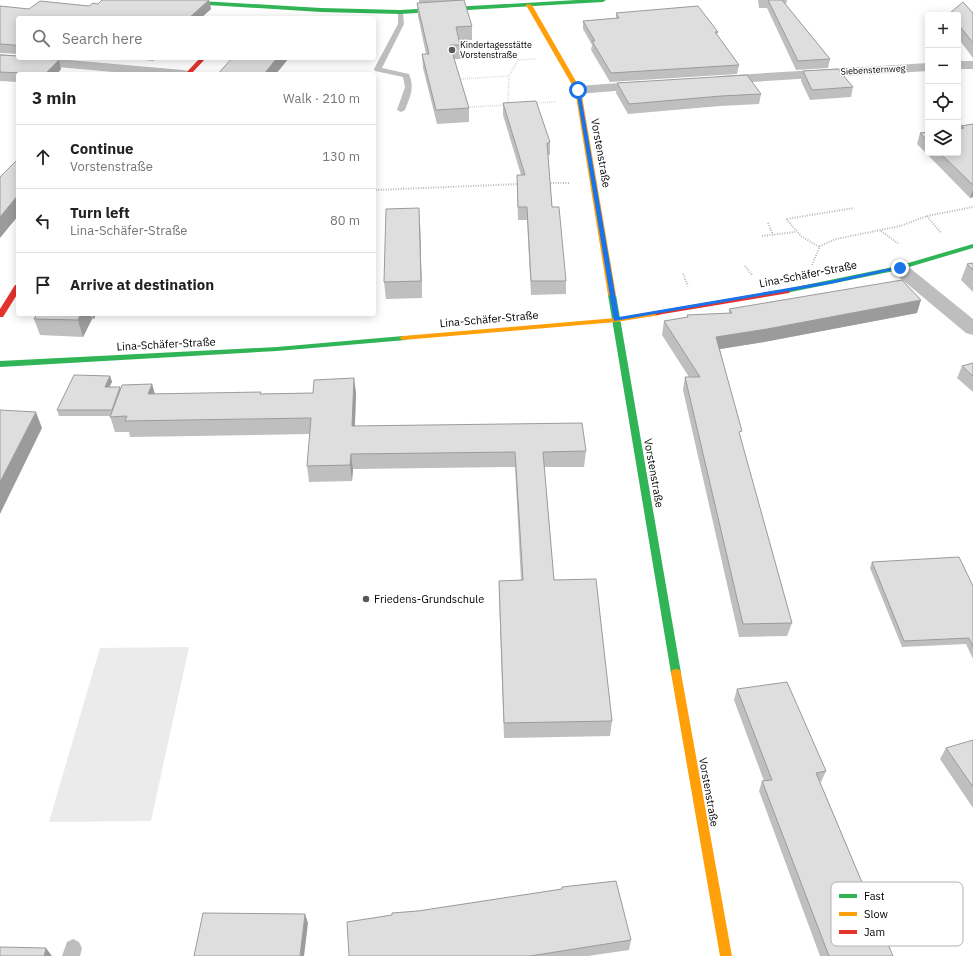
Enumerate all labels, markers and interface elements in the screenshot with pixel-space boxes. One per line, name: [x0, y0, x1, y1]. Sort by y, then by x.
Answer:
map controls: [925, 12, 961, 156]
button: +: [925, 12, 961, 48]
search box: [16, 16, 376, 60]
icon: search: [30, 27, 52, 49]
text: Search here: [62, 29, 142, 48]
place label: Kindertagesstätte Vorstenstraße: [460, 39, 532, 60]
marker: Kindertagesstätte Vorstenstraße: [447, 45, 457, 55]
button: −: [925, 48, 961, 84]
street label: Siebensternweg: [840, 62, 906, 77]
route start: [569, 81, 587, 99]
button: locate: [925, 84, 961, 120]
text: 3 min: [32, 87, 76, 109]
text: Walk · 210 m: [283, 90, 360, 107]
street label: Vorstenstraße: [588, 117, 614, 189]
button: layers: [925, 120, 961, 156]
text: Continue: [70, 139, 134, 158]
icon: ahead: [32, 146, 54, 168]
text: 130 m: [322, 148, 360, 165]
text: Vorstenstraße: [70, 158, 153, 175]
text: Turn left: [70, 203, 130, 222]
icon: left: [32, 210, 54, 232]
text: 80 m: [330, 212, 360, 229]
text: Lina-Schäfer-Straße: [70, 222, 187, 239]
street label: Lina-Schäfer-Straße: [758, 258, 858, 290]
route end: [891, 259, 909, 277]
icon: arrive: [32, 274, 54, 296]
text: Arrive at destination: [70, 275, 214, 294]
street label: Lina-Schäfer-Straße: [439, 308, 539, 330]
street label: Lina-Schäfer-Straße: [116, 334, 216, 354]
street label: Vorstenstraße: [641, 437, 667, 509]
place label: Friedens-Grundschule: [374, 592, 484, 606]
marker: Friedens-Grundschule: [361, 594, 371, 604]
street label: Vorstenstraße: [696, 756, 722, 828]
legend: [831, 882, 963, 946]
text: Fast: [864, 889, 885, 903]
text: Slow: [864, 907, 888, 921]
text: Jam: [864, 925, 885, 939]

